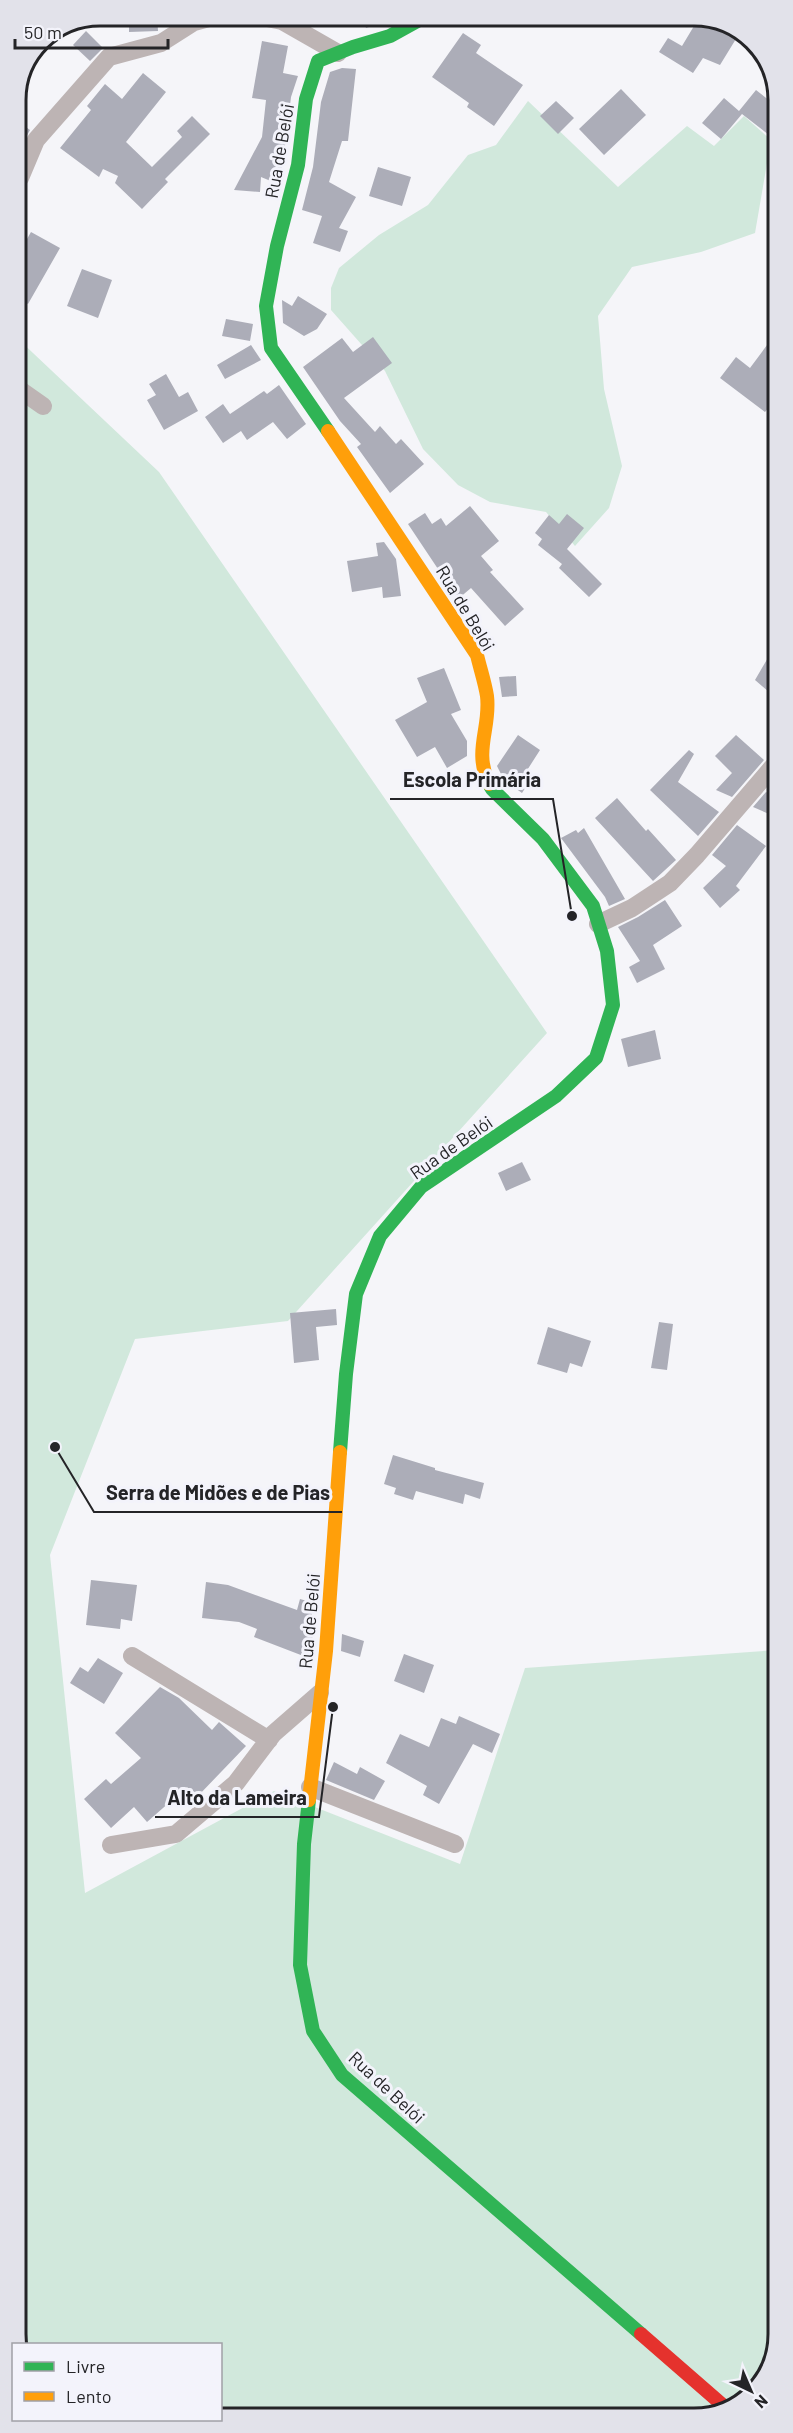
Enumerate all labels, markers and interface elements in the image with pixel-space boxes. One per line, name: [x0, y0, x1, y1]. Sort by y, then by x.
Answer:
scale bar: [15, 12, 168, 50]
text: 50 m: [24, 21, 62, 43]
street label: Rua de Belói: [260, 102, 298, 200]
street label: Rua de Belói: [432, 561, 500, 655]
callout: Escola Primária: [390, 761, 553, 799]
text: Escola Primária: [403, 767, 541, 791]
street label: Rua de Belói: [405, 1111, 497, 1183]
callout: Serra de Midões e de Pias: [94, 1474, 342, 1512]
text: Serra de Midões e de Pias: [106, 1480, 330, 1504]
street label: Rua de Belói: [294, 1572, 324, 1670]
callout: Alto da Lameira: [155, 1779, 319, 1817]
text: Alto da Lameira: [167, 1785, 307, 1809]
street label: Rua de Belói: [344, 2046, 430, 2128]
legend: [12, 2343, 222, 2421]
text: Livre: [66, 2355, 105, 2377]
north arrow: [721, 2361, 781, 2421]
text: Lento: [66, 2385, 112, 2407]
text: N: [751, 2392, 772, 2413]

